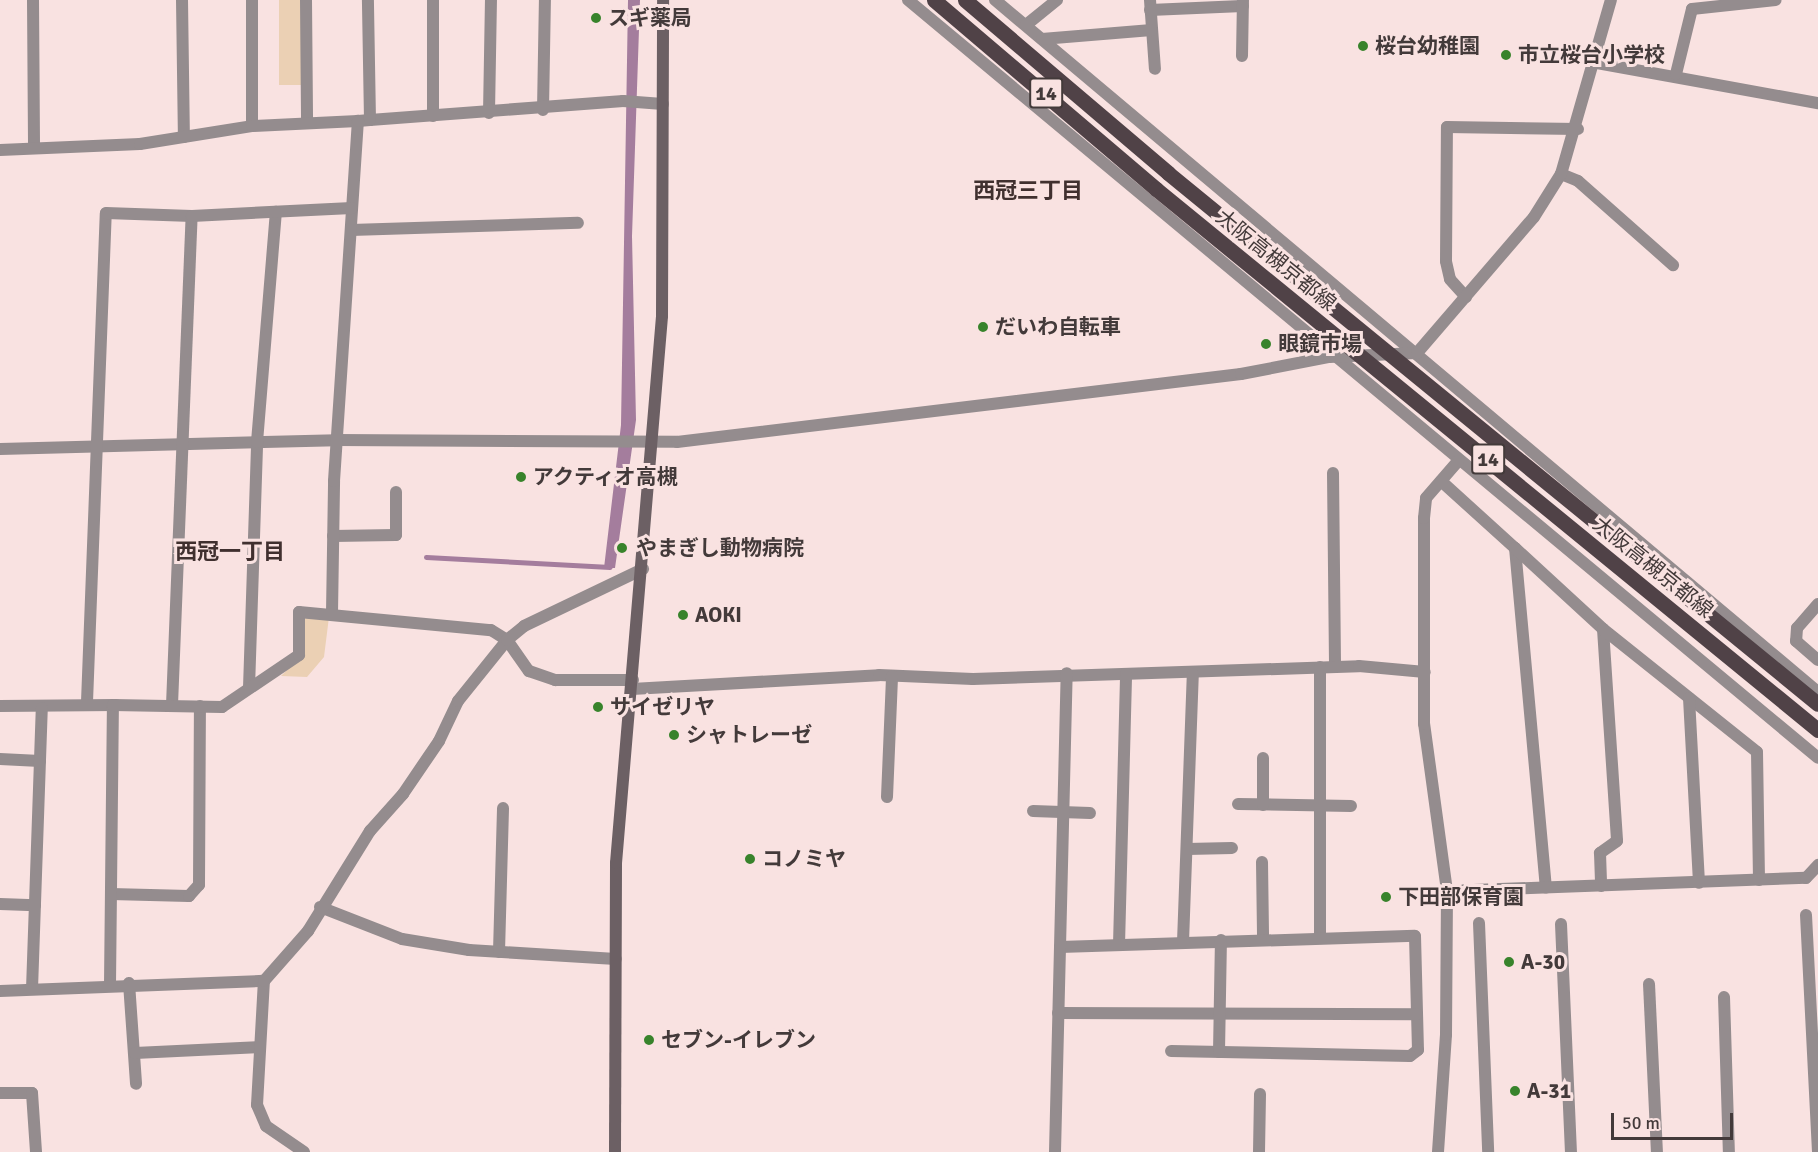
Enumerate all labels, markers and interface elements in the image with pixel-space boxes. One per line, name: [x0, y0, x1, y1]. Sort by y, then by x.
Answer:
place label: スギ薬局: [608, 5, 692, 31]
marker: スギ薬局: [589, 11, 603, 25]
place label: 桜台幼稚園: [1375, 33, 1480, 59]
marker: 桜台幼稚園: [1356, 39, 1370, 53]
place label: 市立桜台小学校: [1518, 42, 1665, 68]
marker: 市立桜台小学校: [1499, 48, 1513, 62]
road number: 14: [1028, 76, 1064, 110]
district label: 西冠三丁目: [973, 178, 1083, 204]
street label: 大阪高槻京都線: [1211, 204, 1341, 316]
place label: だいわ自転車: [995, 314, 1121, 340]
marker: だいわ自転車: [976, 320, 990, 334]
place label: 眼鏡市場: [1278, 331, 1362, 357]
marker: 眼鏡市場: [1259, 337, 1273, 351]
road number: 14: [1470, 442, 1506, 476]
place label: アクティオ高槻: [533, 464, 680, 490]
marker: アクティオ高槻: [514, 470, 528, 484]
street label: 大阪高槻京都線: [1588, 511, 1718, 623]
place label: やまぎし動物病院: [636, 535, 804, 561]
district label: 西冠一丁目: [175, 539, 285, 565]
marker: やまぎし動物病院: [613, 539, 631, 557]
place label: AOKI: [695, 602, 742, 628]
marker: AOKI: [676, 608, 690, 622]
place label: サイゼリヤ: [610, 694, 715, 720]
marker: サイゼリヤ: [591, 700, 605, 714]
place label: シャトレーゼ: [686, 722, 812, 748]
marker: シャトレーゼ: [667, 728, 681, 742]
place label: コノミヤ: [762, 846, 846, 872]
marker: コノミヤ: [743, 852, 757, 866]
place label: 下田部保育園: [1398, 884, 1524, 910]
marker: 下田部保育園: [1379, 890, 1393, 904]
place label: A-30: [1521, 949, 1565, 975]
marker: A-30: [1502, 955, 1516, 969]
place label: セブン-イレブン: [661, 1027, 816, 1053]
marker: セブン-イレブン: [642, 1033, 656, 1047]
place label: A-31: [1527, 1078, 1571, 1104]
marker: A-31: [1508, 1084, 1522, 1098]
scale bar: [1614, 1101, 1736, 1139]
text: 50 m: [1622, 1112, 1660, 1134]

